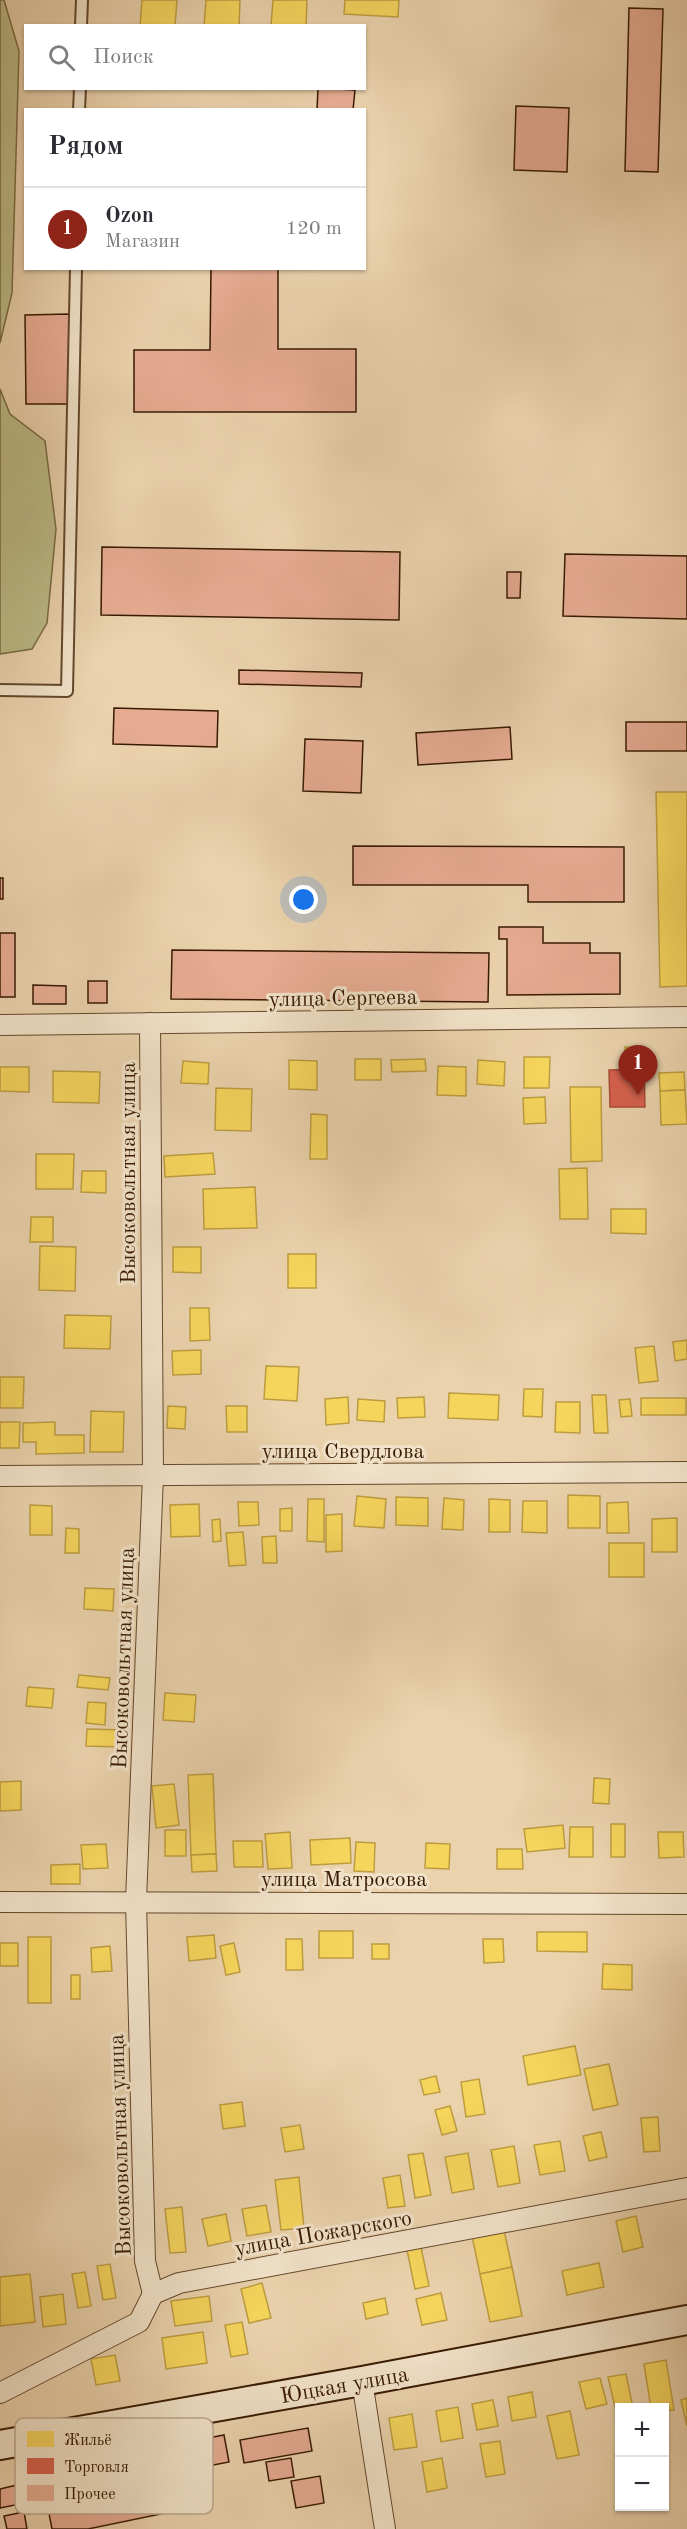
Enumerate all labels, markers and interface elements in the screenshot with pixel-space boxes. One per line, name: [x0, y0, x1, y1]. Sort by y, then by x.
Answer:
search box: [24, 24, 366, 90]
icon: search: [45, 41, 78, 74]
text: Поиск: [93, 46, 154, 68]
text: Рядом: [48, 134, 123, 160]
text: Ozon: [105, 205, 154, 227]
text: 1: [62, 219, 73, 239]
text: 120 m: [286, 219, 342, 239]
text: Магазин: [105, 232, 180, 252]
your location: [289, 885, 318, 914]
street label: улица Сергеева: [268, 987, 418, 1011]
pin: 1: [618, 1046, 658, 1095]
street label: Высоковольтная улица: [118, 1062, 140, 1284]
street label: улица Свердлова: [262, 1441, 425, 1463]
street label: Высоковольтная улица: [109, 1547, 139, 1769]
street label: улица Матросова: [261, 1869, 427, 1891]
street label: Высоковольтная улица: [106, 2033, 136, 2256]
street label: улица Пожарского: [233, 2208, 414, 2260]
street label: Юцкая улица: [278, 2364, 410, 2408]
map controls: [615, 2403, 669, 2511]
button: +: [615, 2403, 669, 2457]
legend: [15, 2418, 213, 2514]
text: Жильё: [64, 2433, 112, 2449]
button: −: [615, 2457, 669, 2511]
text: Торговля: [64, 2460, 129, 2476]
text: Прочее: [64, 2487, 116, 2503]

